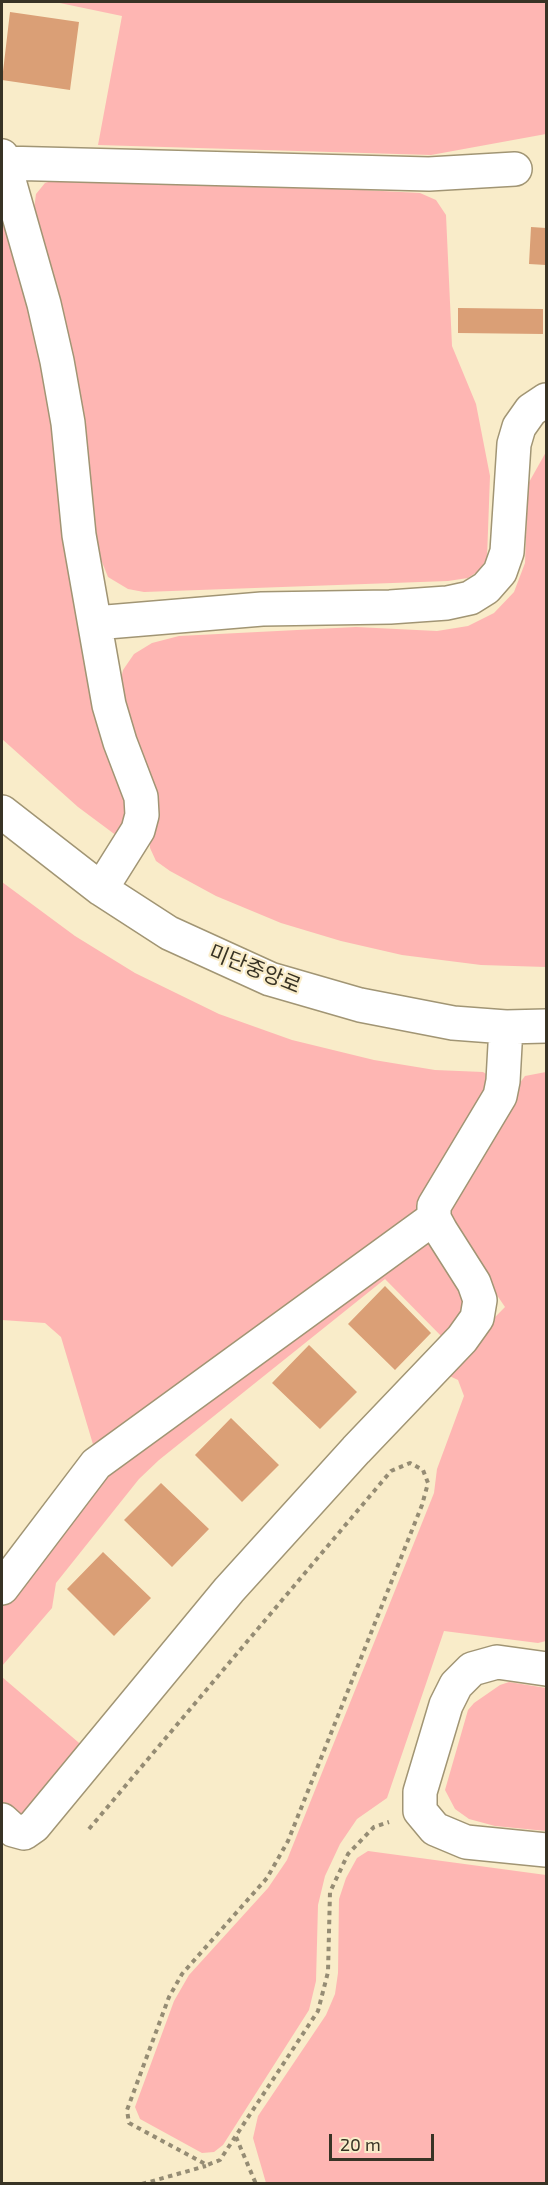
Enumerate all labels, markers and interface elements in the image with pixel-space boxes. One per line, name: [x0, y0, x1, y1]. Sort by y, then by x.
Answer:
street label: 미단중앙로: [205, 939, 305, 999]
scale bar: [332, 2122, 437, 2160]
text: 20 m: [340, 2133, 381, 2155]

